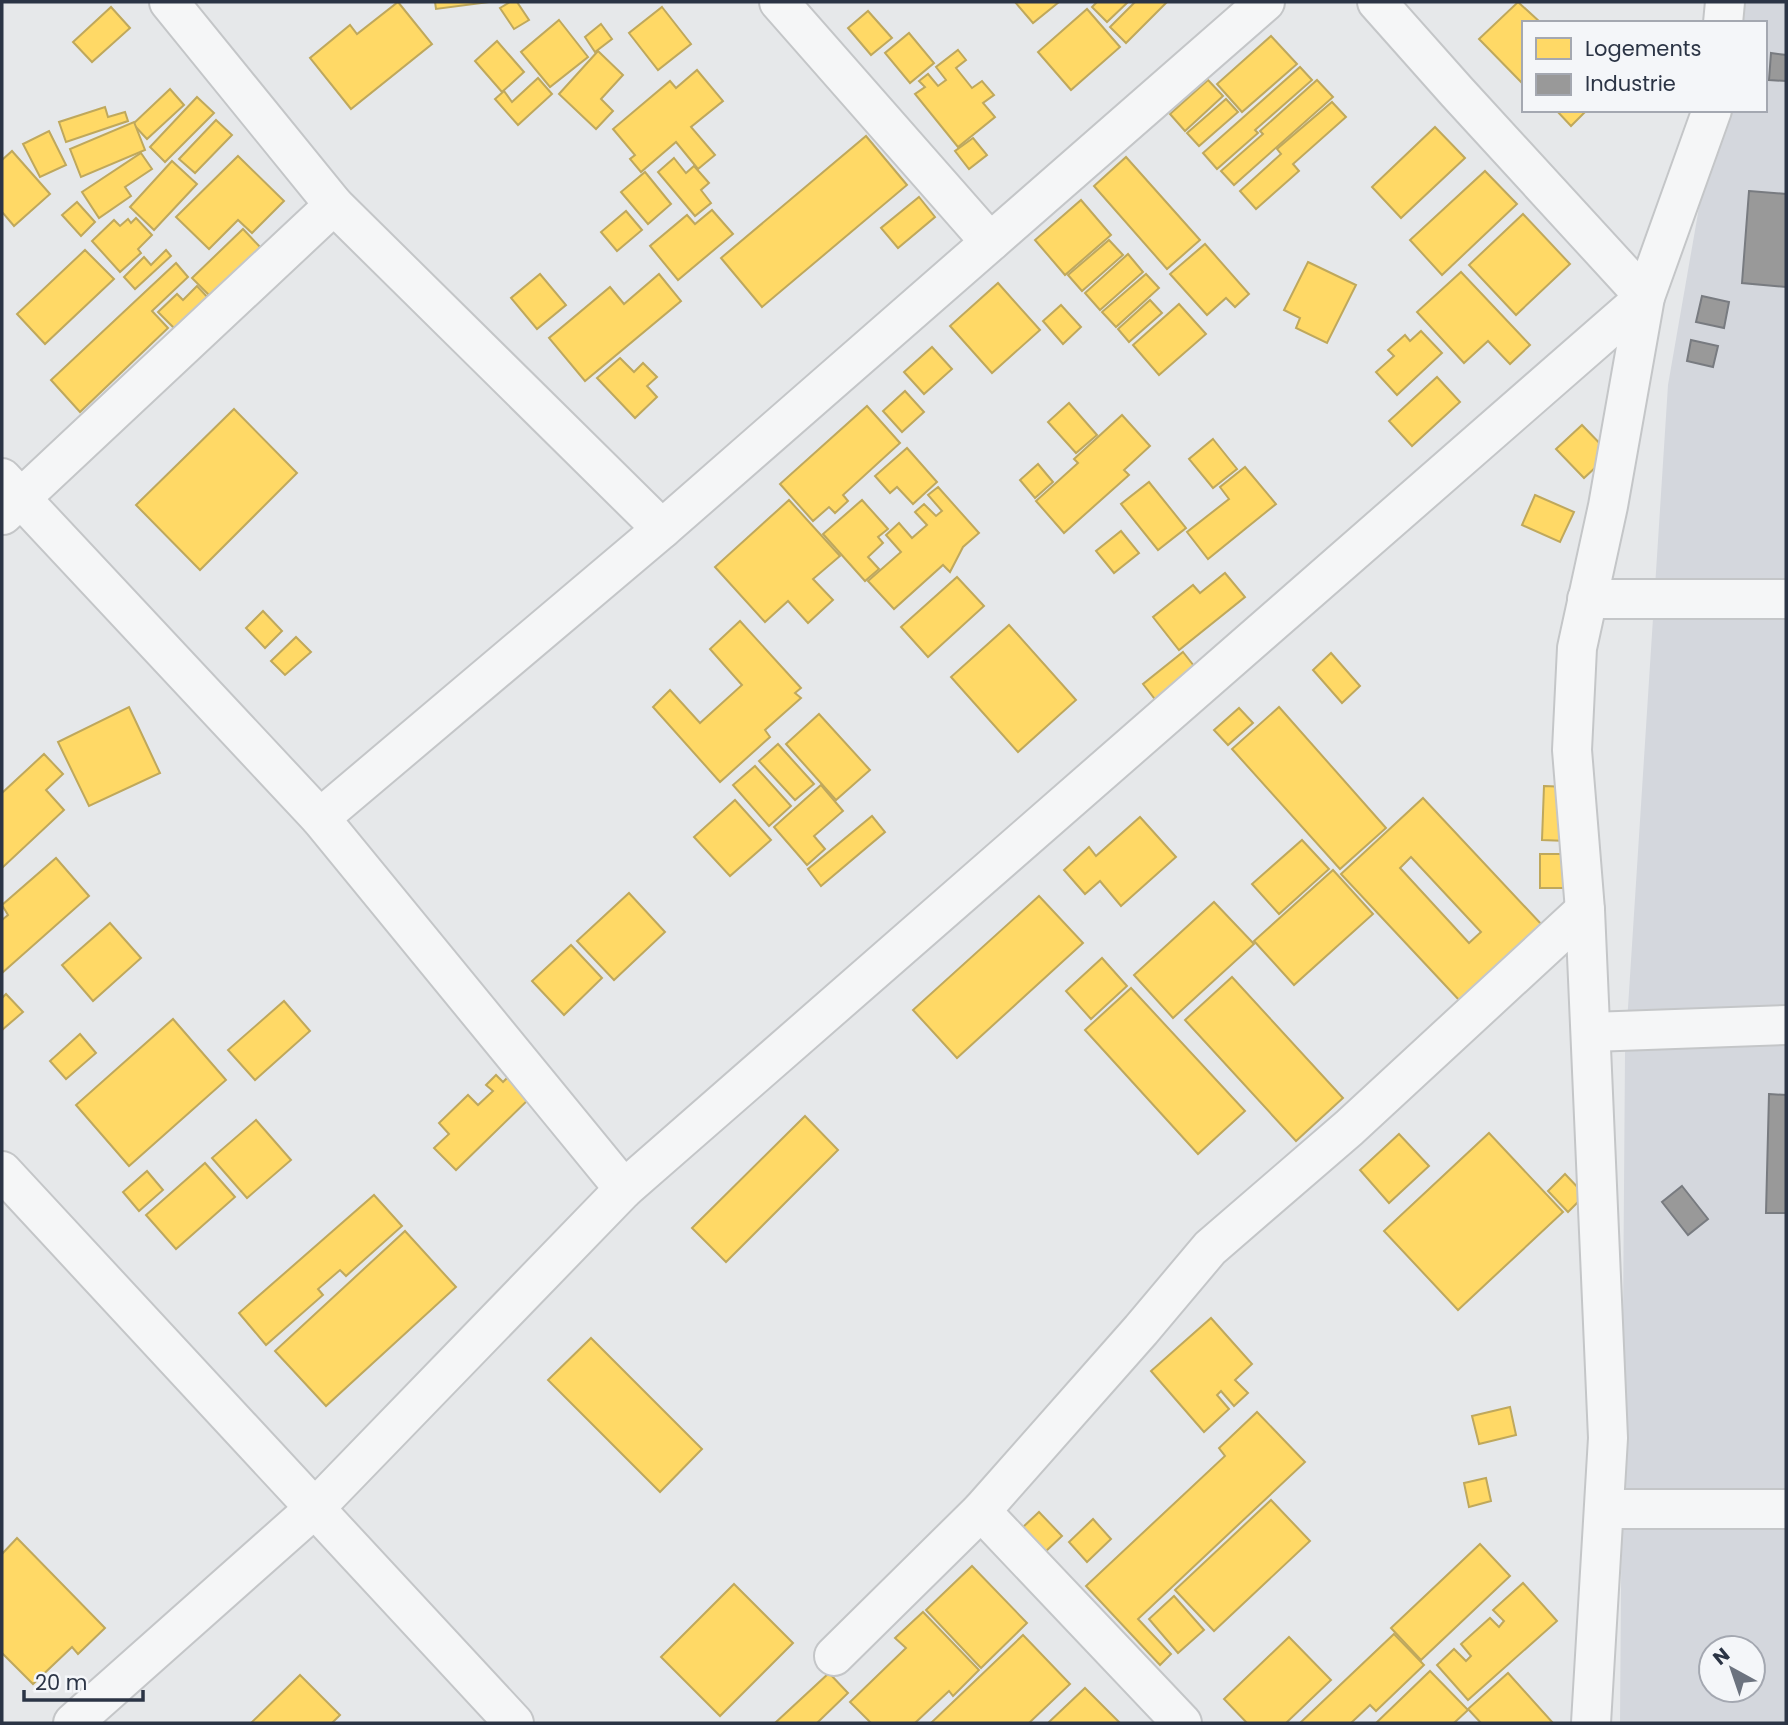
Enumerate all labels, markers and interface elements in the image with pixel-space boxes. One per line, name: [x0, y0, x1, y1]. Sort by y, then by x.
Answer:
legend: [1522, 21, 1767, 112]
text: Logements: [1585, 34, 1701, 63]
text: Industrie: [1585, 69, 1676, 98]
north arrow: [1697, 1634, 1767, 1704]
text: N: [1707, 1641, 1736, 1671]
scale bar: [24, 1658, 144, 1702]
text: 20 m: [35, 1668, 88, 1697]

